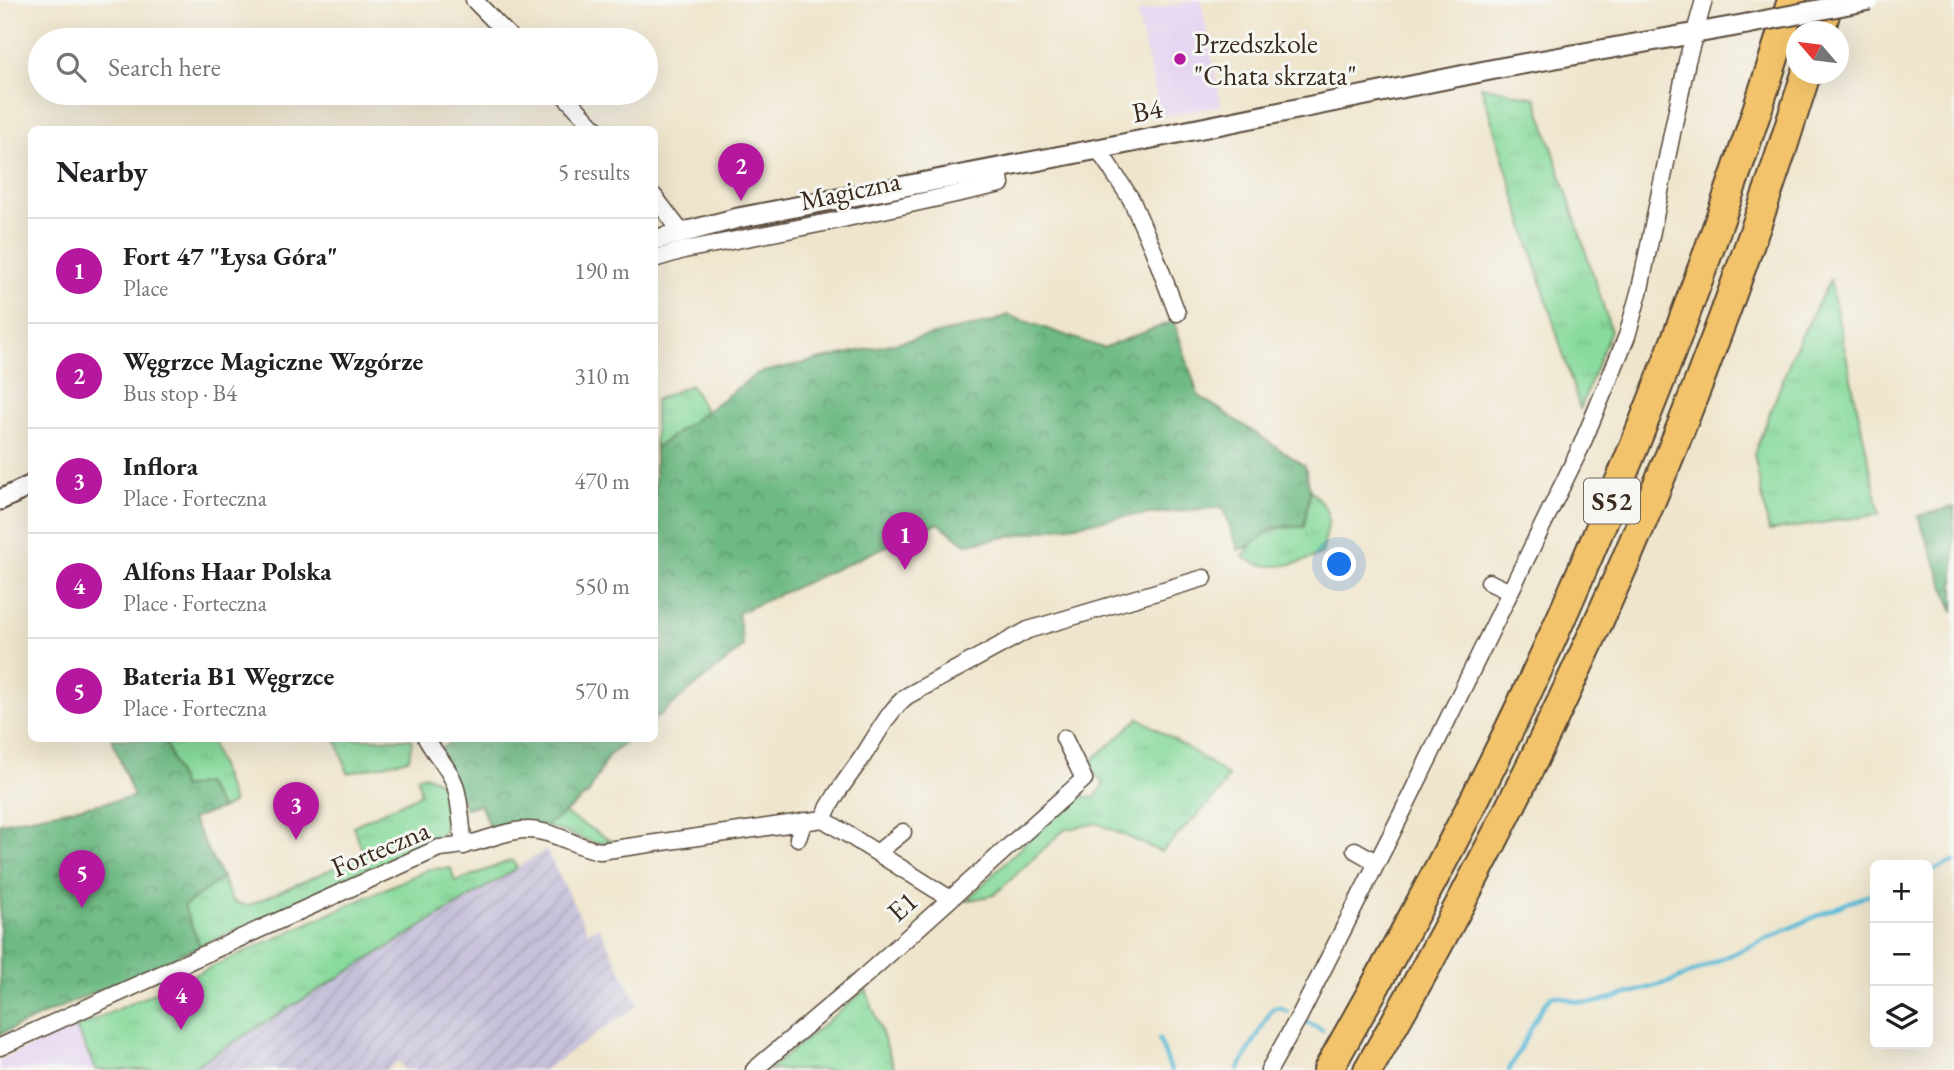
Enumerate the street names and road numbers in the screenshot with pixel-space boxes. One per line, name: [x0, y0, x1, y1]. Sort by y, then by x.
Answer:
street label: B4: [1129, 89, 1166, 131]
street label: Magiczna: [796, 162, 904, 218]
road number: S52: [1584, 478, 1640, 524]
street label: Forteczna: [325, 811, 435, 885]
street label: E1: [879, 883, 925, 929]

